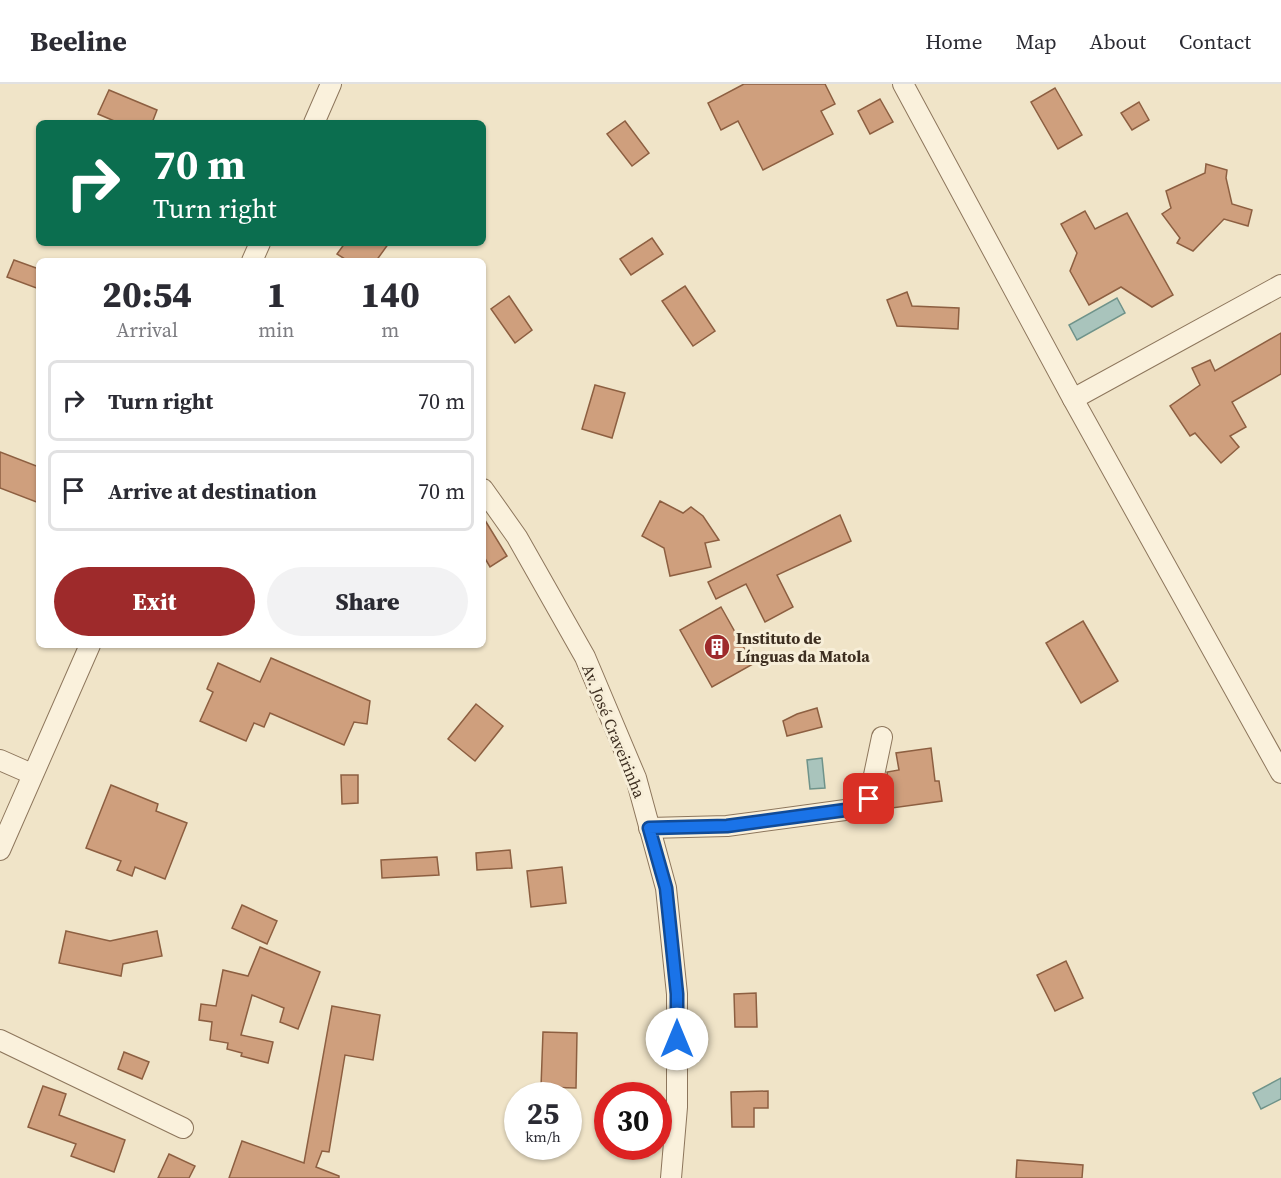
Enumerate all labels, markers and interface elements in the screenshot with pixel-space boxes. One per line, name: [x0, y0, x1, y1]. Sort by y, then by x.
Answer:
text: Beeline: [30, 22, 127, 60]
text: Home: [925, 27, 983, 56]
text: Map: [1016, 27, 1057, 56]
text: About: [1090, 27, 1146, 56]
text: Contact: [1179, 27, 1251, 56]
text: 70 m: [153, 135, 246, 193]
icon: right: [54, 144, 132, 222]
text: Turn right: [153, 190, 277, 227]
text: 20:54: [102, 270, 192, 319]
text: 1: [266, 270, 286, 319]
text: 140: [360, 270, 420, 319]
text: Arrival: [116, 316, 178, 344]
text: min: [258, 316, 294, 344]
text: m: [381, 316, 399, 344]
icon: right: [57, 384, 90, 417]
text: Turn right: [108, 386, 213, 416]
text: 70 m: [418, 386, 465, 416]
icon: arrive: [57, 474, 90, 507]
text: Arrive at destination: [108, 476, 317, 506]
text: 70 m: [418, 476, 465, 506]
button: Exit: [54, 567, 255, 636]
button: Share: [267, 567, 468, 636]
place label: Instituto de Línguas da Matola: [736, 627, 870, 667]
building icon: Instituto de Línguas da Matola: [702, 632, 732, 662]
street label: Av. José Craveirinha: [577, 661, 651, 802]
pin: [843, 773, 894, 824]
icon: arrive: [852, 782, 885, 815]
position arrow: [645, 1007, 709, 1071]
speed limit sign: 30: [594, 1082, 672, 1160]
text: 25: [527, 1093, 559, 1134]
text: km/h: [525, 1126, 561, 1147]

